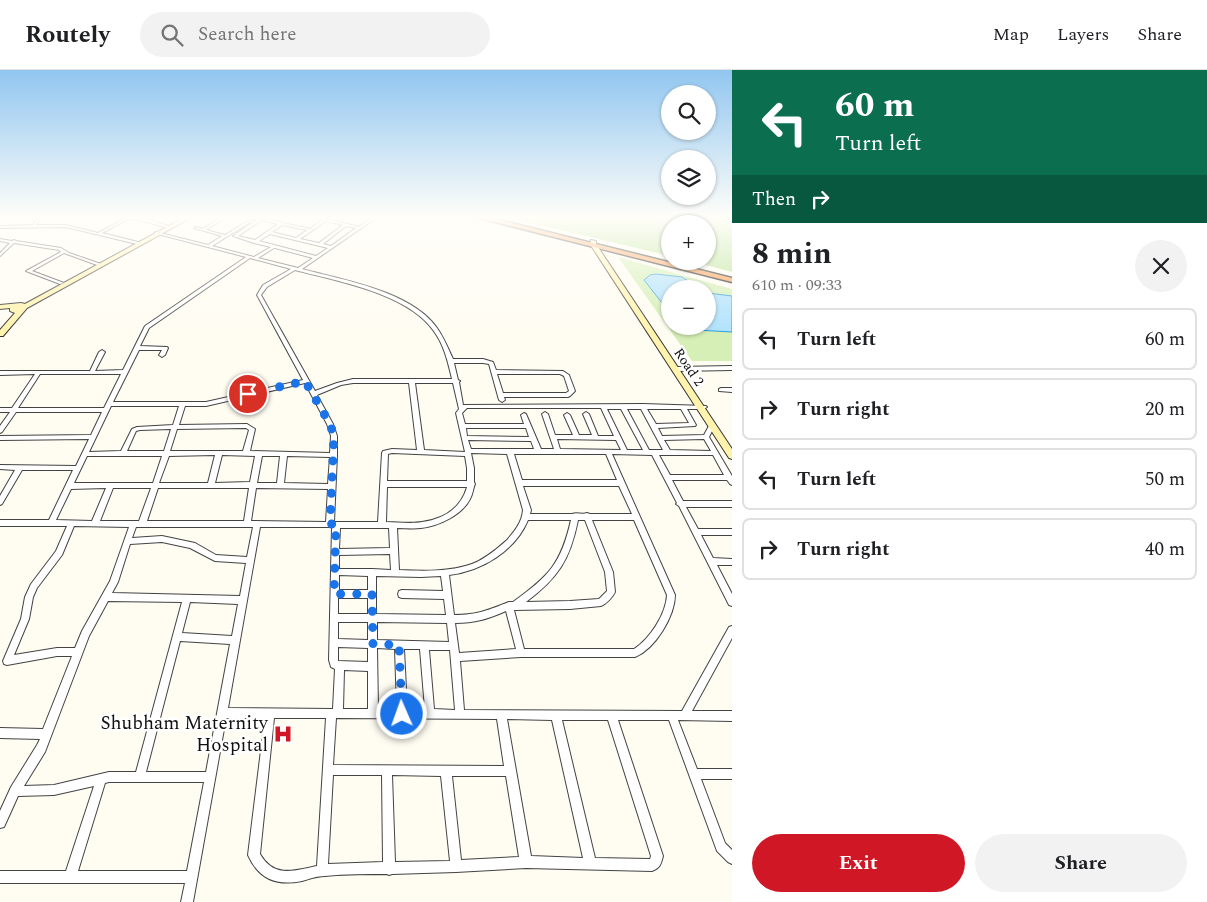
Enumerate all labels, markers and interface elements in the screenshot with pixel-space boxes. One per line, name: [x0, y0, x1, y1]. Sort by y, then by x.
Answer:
search box: [140, 12, 490, 57]
text: Routely: [25, 17, 110, 53]
text: Search here: [198, 20, 296, 49]
icon: search: [158, 21, 186, 49]
text: Map: [993, 21, 1029, 48]
text: Layers: [1057, 21, 1109, 48]
text: Share: [1137, 21, 1182, 48]
text: 60 m: [835, 79, 915, 132]
map controls: [661, 85, 716, 335]
button: search: [661, 85, 716, 140]
icon: left: [752, 90, 817, 155]
text: Turn left: [835, 127, 921, 160]
button: layers: [661, 150, 716, 205]
text: Then: [752, 185, 796, 214]
icon: right: [806, 185, 834, 213]
button: +: [661, 215, 716, 270]
text: 8 min: [752, 231, 832, 277]
button: close: [1135, 240, 1187, 292]
text: 610 m · 09:33: [752, 273, 842, 297]
button: −: [661, 280, 716, 335]
icon: left: [754, 325, 782, 353]
text: Turn left: [797, 325, 876, 354]
text: 60 m: [1145, 325, 1185, 354]
street label: Road 2: [669, 344, 709, 390]
pin: [227, 373, 269, 415]
icon: arrive: [234, 380, 262, 408]
icon: right: [754, 395, 782, 423]
text: Turn right: [797, 395, 890, 424]
text: 20 m: [1145, 395, 1185, 424]
icon: left: [754, 465, 782, 493]
text: Turn left: [797, 465, 876, 494]
text: 50 m: [1145, 465, 1185, 494]
icon: right: [754, 535, 782, 563]
text: Turn right: [797, 535, 890, 564]
text: 40 m: [1145, 535, 1185, 564]
position arrow: [375, 687, 427, 739]
place label: Shubham Maternity Hospital: [100, 709, 269, 760]
hospital icon: Shubham Maternity Hospital: [272, 723, 294, 745]
button: Exit: [752, 834, 965, 892]
button: Share: [975, 834, 1187, 892]

